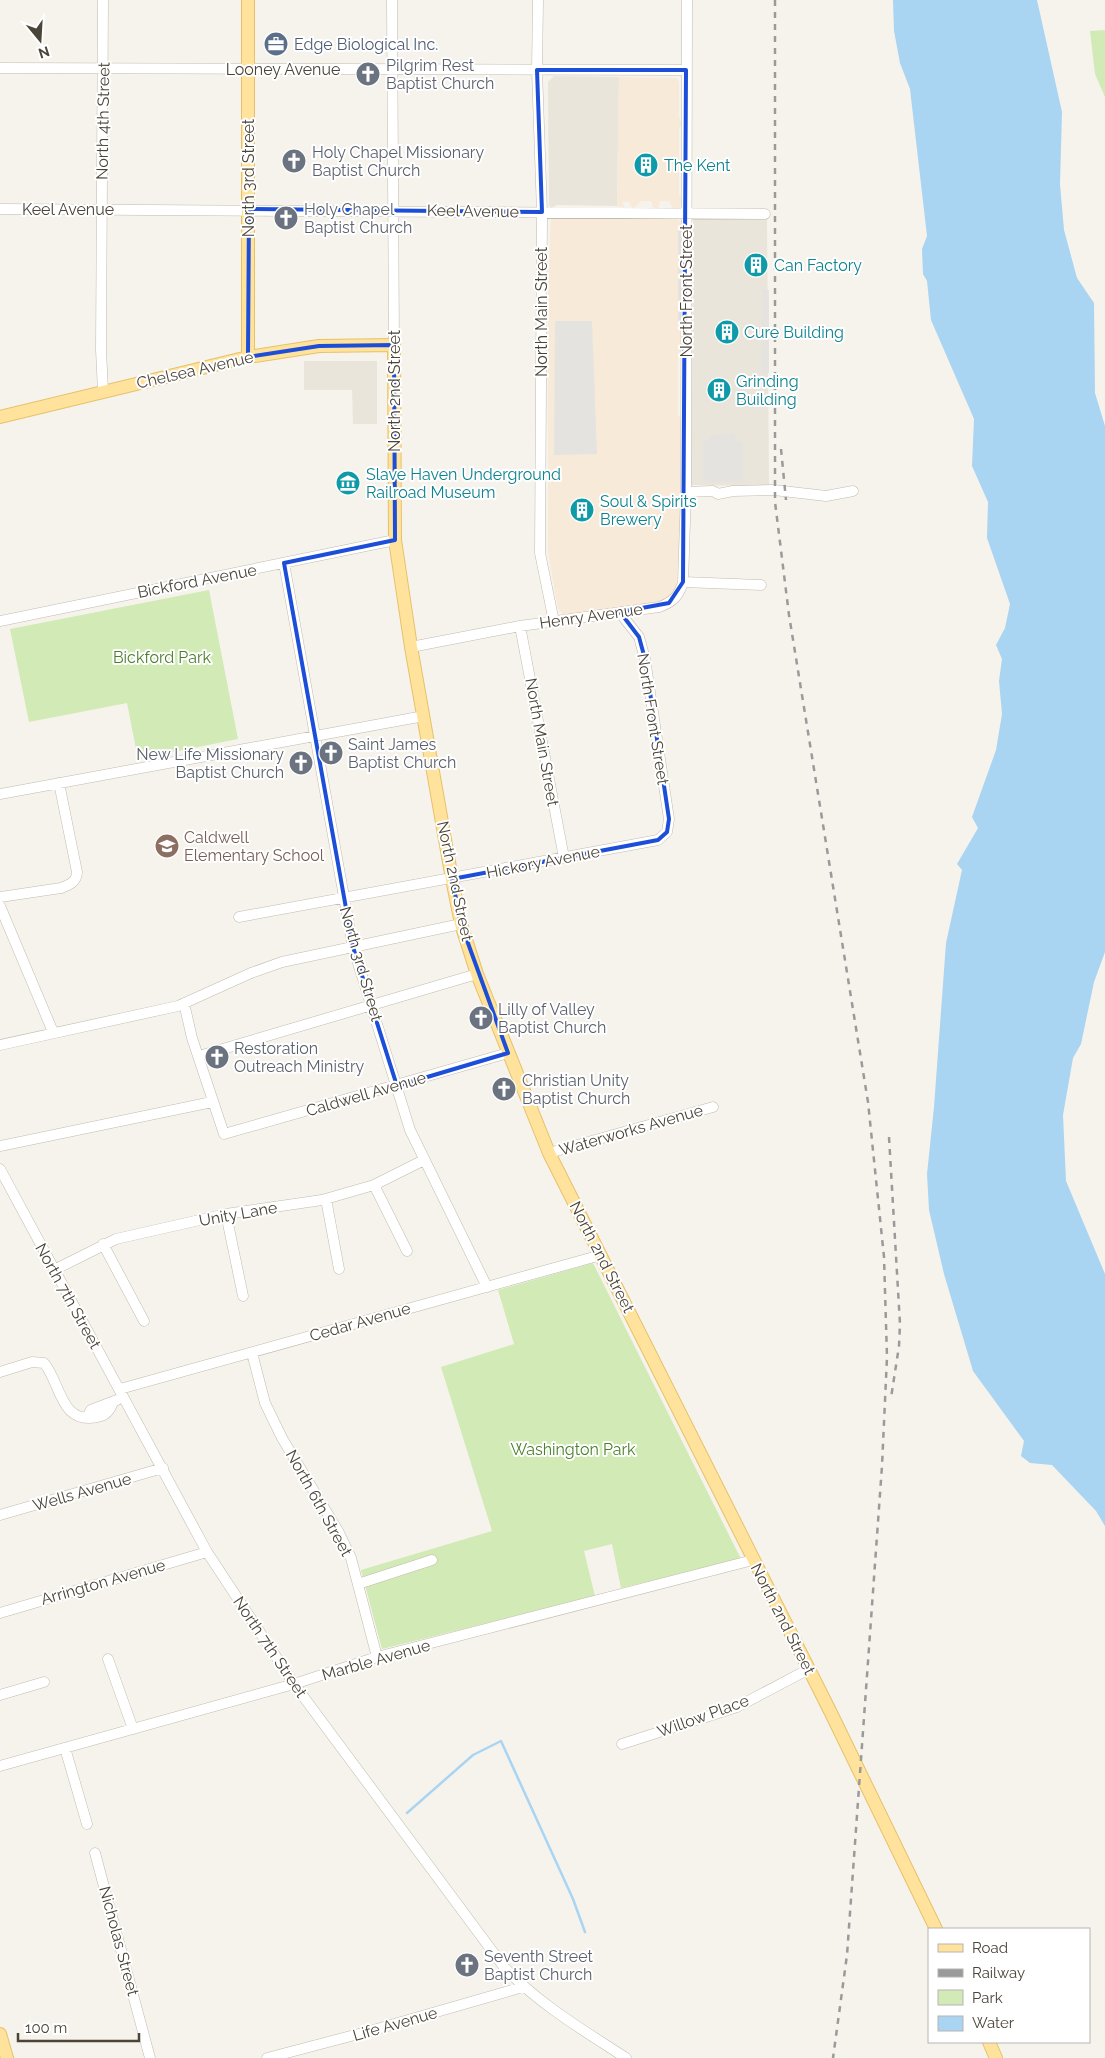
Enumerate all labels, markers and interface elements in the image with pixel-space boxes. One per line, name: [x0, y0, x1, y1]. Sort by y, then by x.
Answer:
north arrow: [15, 15, 65, 65]
office icon: Edge Biological Inc.: [263, 31, 289, 57]
place label: Edge Biological Inc.: [294, 35, 438, 54]
text: N: [36, 43, 52, 62]
place label: Pilgrim Rest Baptist Church: [386, 56, 494, 93]
street label: Looney Avenue: [226, 60, 340, 79]
street label: North 4th Street: [92, 61, 114, 180]
church icon: Pilgrim Rest Baptist Church: [355, 61, 381, 87]
street label: North 3rd Street: [239, 118, 258, 237]
place label: Holy Chapel Missionary Baptist Church: [312, 143, 484, 180]
church icon: Holy Chapel Missionary Baptist Church: [281, 148, 307, 174]
building icon: The Kent: [633, 152, 659, 178]
place label: The Kent: [664, 156, 731, 175]
street label: Keel Avenue: [22, 200, 114, 219]
place label: Holy Chapel Baptist Church: [304, 200, 412, 237]
street label: Keel Avenue: [427, 201, 519, 221]
church icon: Holy Chapel Baptist Church: [273, 205, 299, 231]
street label: North Front Street: [677, 224, 696, 357]
street label: North Main Street: [532, 246, 551, 377]
building icon: Can Factory: [743, 252, 769, 278]
place label: Can Factory: [774, 256, 862, 275]
building icon: Cure Building: [714, 319, 740, 345]
place label: Cure Building: [744, 323, 844, 342]
street label: North 2nd Street: [385, 329, 404, 452]
street label: Chelsea Avenue: [135, 347, 255, 393]
place label: Grinding Building: [736, 372, 799, 409]
building icon: Grinding Building: [706, 377, 732, 403]
place label: Slave Haven Underground Railroad Museum: [366, 465, 561, 502]
museum icon: Slave Haven Underground Railroad Museum: [335, 470, 361, 496]
place label: Soul & Spirits Brewery: [600, 492, 697, 529]
building icon: Soul & Spirits Brewery: [569, 497, 595, 523]
street label: Bickford Avenue: [136, 560, 258, 602]
street label: Henry Avenue: [538, 599, 644, 633]
park label: Bickford Park: [113, 648, 212, 667]
street label: North Front Street: [633, 652, 673, 787]
street label: North Main Street: [521, 676, 563, 808]
place label: Saint James Baptist Church: [348, 735, 456, 772]
church icon: Saint James Baptist Church: [318, 740, 344, 766]
place label: New Life Missionary Baptist Church: [136, 745, 284, 782]
church icon: New Life Missionary Baptist Church: [288, 750, 314, 776]
street label: North 2nd Street: [433, 819, 477, 943]
place label: Caldwell Elementary School: [184, 828, 325, 865]
school or university icon: Caldwell Elementary School: [154, 833, 180, 859]
street label: Hickory Avenue: [485, 842, 601, 882]
street label: North 3rd Street: [336, 904, 387, 1024]
place label: Lilly of Valley Baptist Church: [498, 1000, 606, 1037]
church icon: Lilly of Valley Baptist Church: [468, 1005, 494, 1031]
place label: Restoration Outreach Ministry: [234, 1039, 365, 1076]
church icon: Restoration Outreach Ministry: [204, 1044, 230, 1070]
street label: Caldwell Avenue: [304, 1068, 428, 1120]
place label: Christian Unity Baptist Church: [522, 1071, 630, 1108]
church icon: Christian Unity Baptist Church: [491, 1076, 517, 1102]
street label: Waterworks Avenue: [557, 1100, 705, 1160]
street label: Unity Lane: [197, 1198, 279, 1230]
street label: North 2nd Street: [566, 1198, 638, 1316]
street label: North 7th Street: [31, 1240, 105, 1353]
street label: Cedar Avenue: [307, 1299, 413, 1345]
park label: Washington Park: [510, 1440, 636, 1459]
street label: North 6th Street: [282, 1446, 356, 1560]
street label: Wells Avenue: [31, 1469, 133, 1515]
street label: Arrington Avenue: [39, 1555, 167, 1609]
street label: North 2nd Street: [747, 1560, 819, 1678]
street label: North 7th Street: [229, 1593, 311, 1702]
street label: Marble Avenue: [320, 1635, 432, 1685]
street label: Willow Place: [655, 1691, 751, 1741]
street label: Nicholas Street: [95, 1884, 143, 1999]
legend: [928, 1928, 1090, 2043]
text: Road: [972, 1939, 1008, 1957]
place label: Seventh Street Baptist Church: [484, 1947, 594, 1984]
church icon: Seventh Street Baptist Church: [454, 1952, 480, 1978]
text: Railway: [972, 1964, 1025, 1982]
text: Park: [972, 1989, 1003, 2007]
street label: Life Avenue: [351, 2003, 439, 2045]
scale bar: [18, 2010, 139, 2042]
text: Water: [972, 2014, 1015, 2032]
text: 100 m: [25, 2019, 67, 2037]

